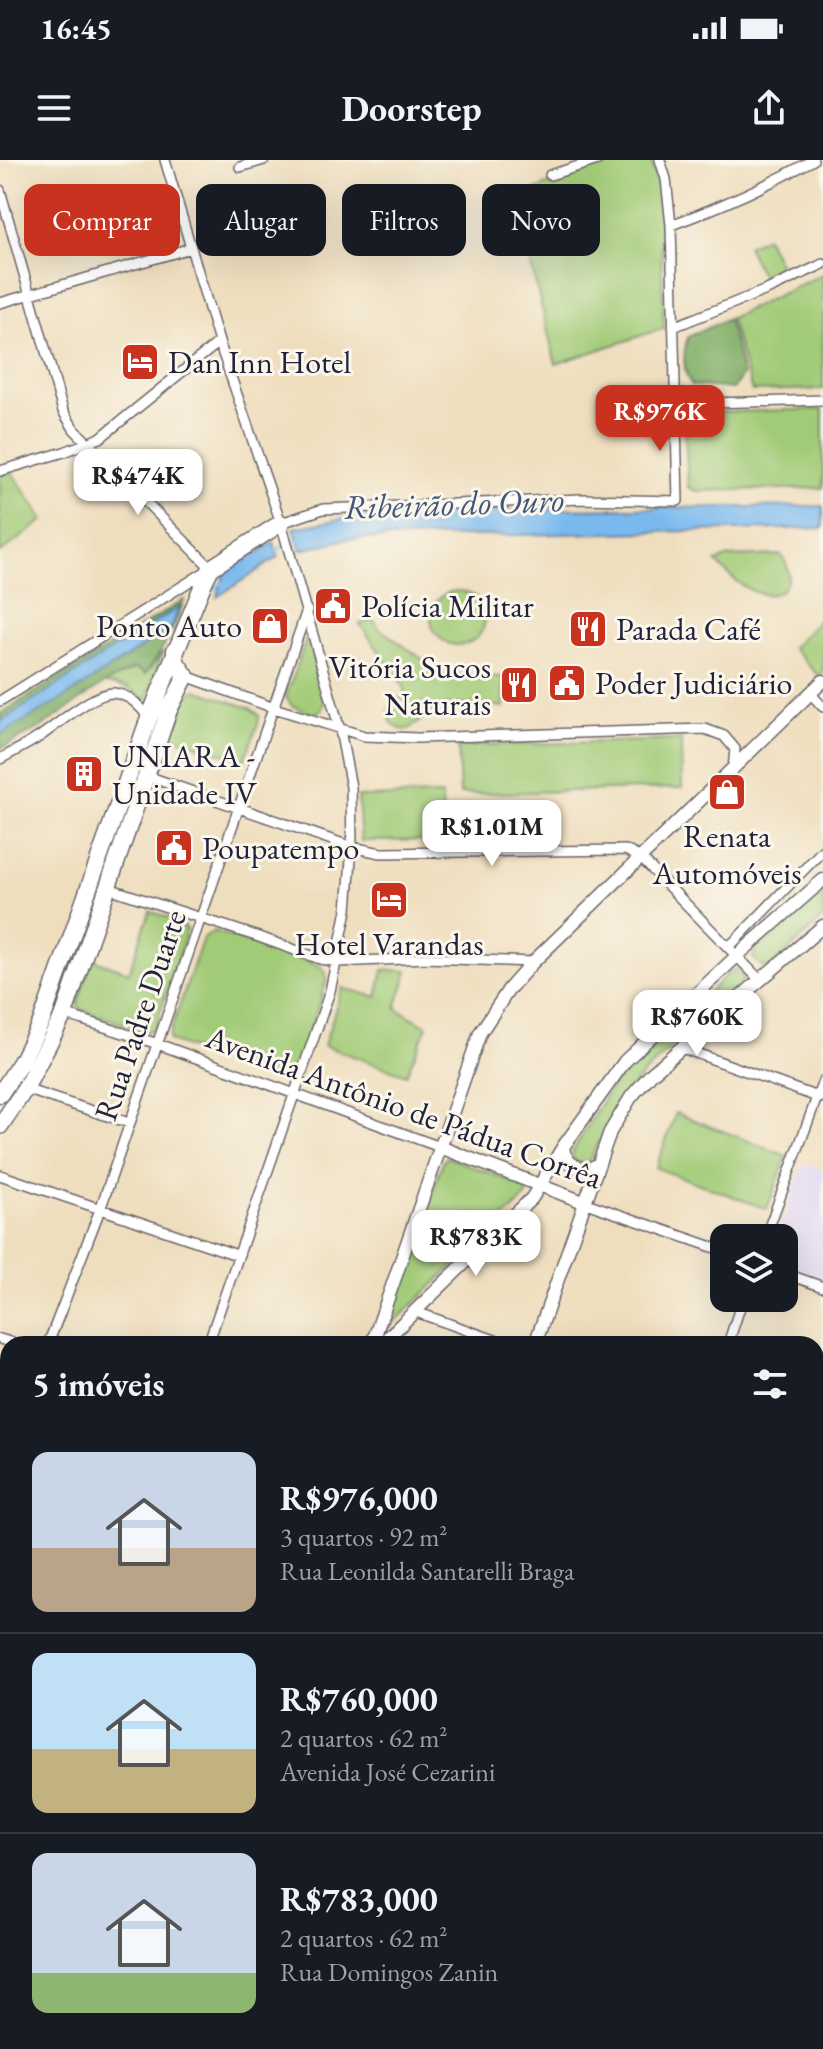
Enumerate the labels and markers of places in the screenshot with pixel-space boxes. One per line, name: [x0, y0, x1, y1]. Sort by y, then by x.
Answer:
hotel icon: Dan Inn Hotel: [119, 341, 161, 383]
place label: Dan Inn Hotel: [168, 341, 352, 383]
pin: R$976K: [595, 385, 725, 453]
pin: R$474K: [73, 449, 203, 517]
public building icon: Polícia Militar: [312, 585, 354, 627]
place label: Polícia Militar: [361, 585, 534, 627]
place label: Ponto Auto: [96, 605, 242, 647]
shop icon: Ponto Auto: [249, 605, 291, 647]
restaurant icon: Parada Café: [567, 608, 609, 650]
place label: Parada Café: [616, 608, 761, 650]
place label: Vitória Sucos Naturais: [328, 646, 491, 725]
public building icon: Poder Judiciário: [546, 662, 588, 704]
place label: Poder Judiciário: [595, 662, 792, 704]
restaurant icon: Vitória Sucos Naturais: [498, 664, 540, 706]
place label: UNIARA - Unidade IV: [112, 735, 257, 814]
building icon: UNIARA - Unidade IV: [63, 753, 105, 795]
shop icon: Renata Automóveis: [706, 771, 748, 813]
pin: R$1.01M: [418, 800, 566, 868]
place label: Renata Automóveis: [651, 815, 802, 894]
public building icon: Poupatempo: [153, 827, 195, 869]
place label: Poupatempo: [202, 827, 359, 869]
hotel icon: Hotel Varandas: [368, 879, 410, 921]
place label: Hotel Varandas: [294, 923, 484, 965]
pin: R$760K: [632, 990, 762, 1058]
pin: R$783K: [411, 1210, 541, 1278]

